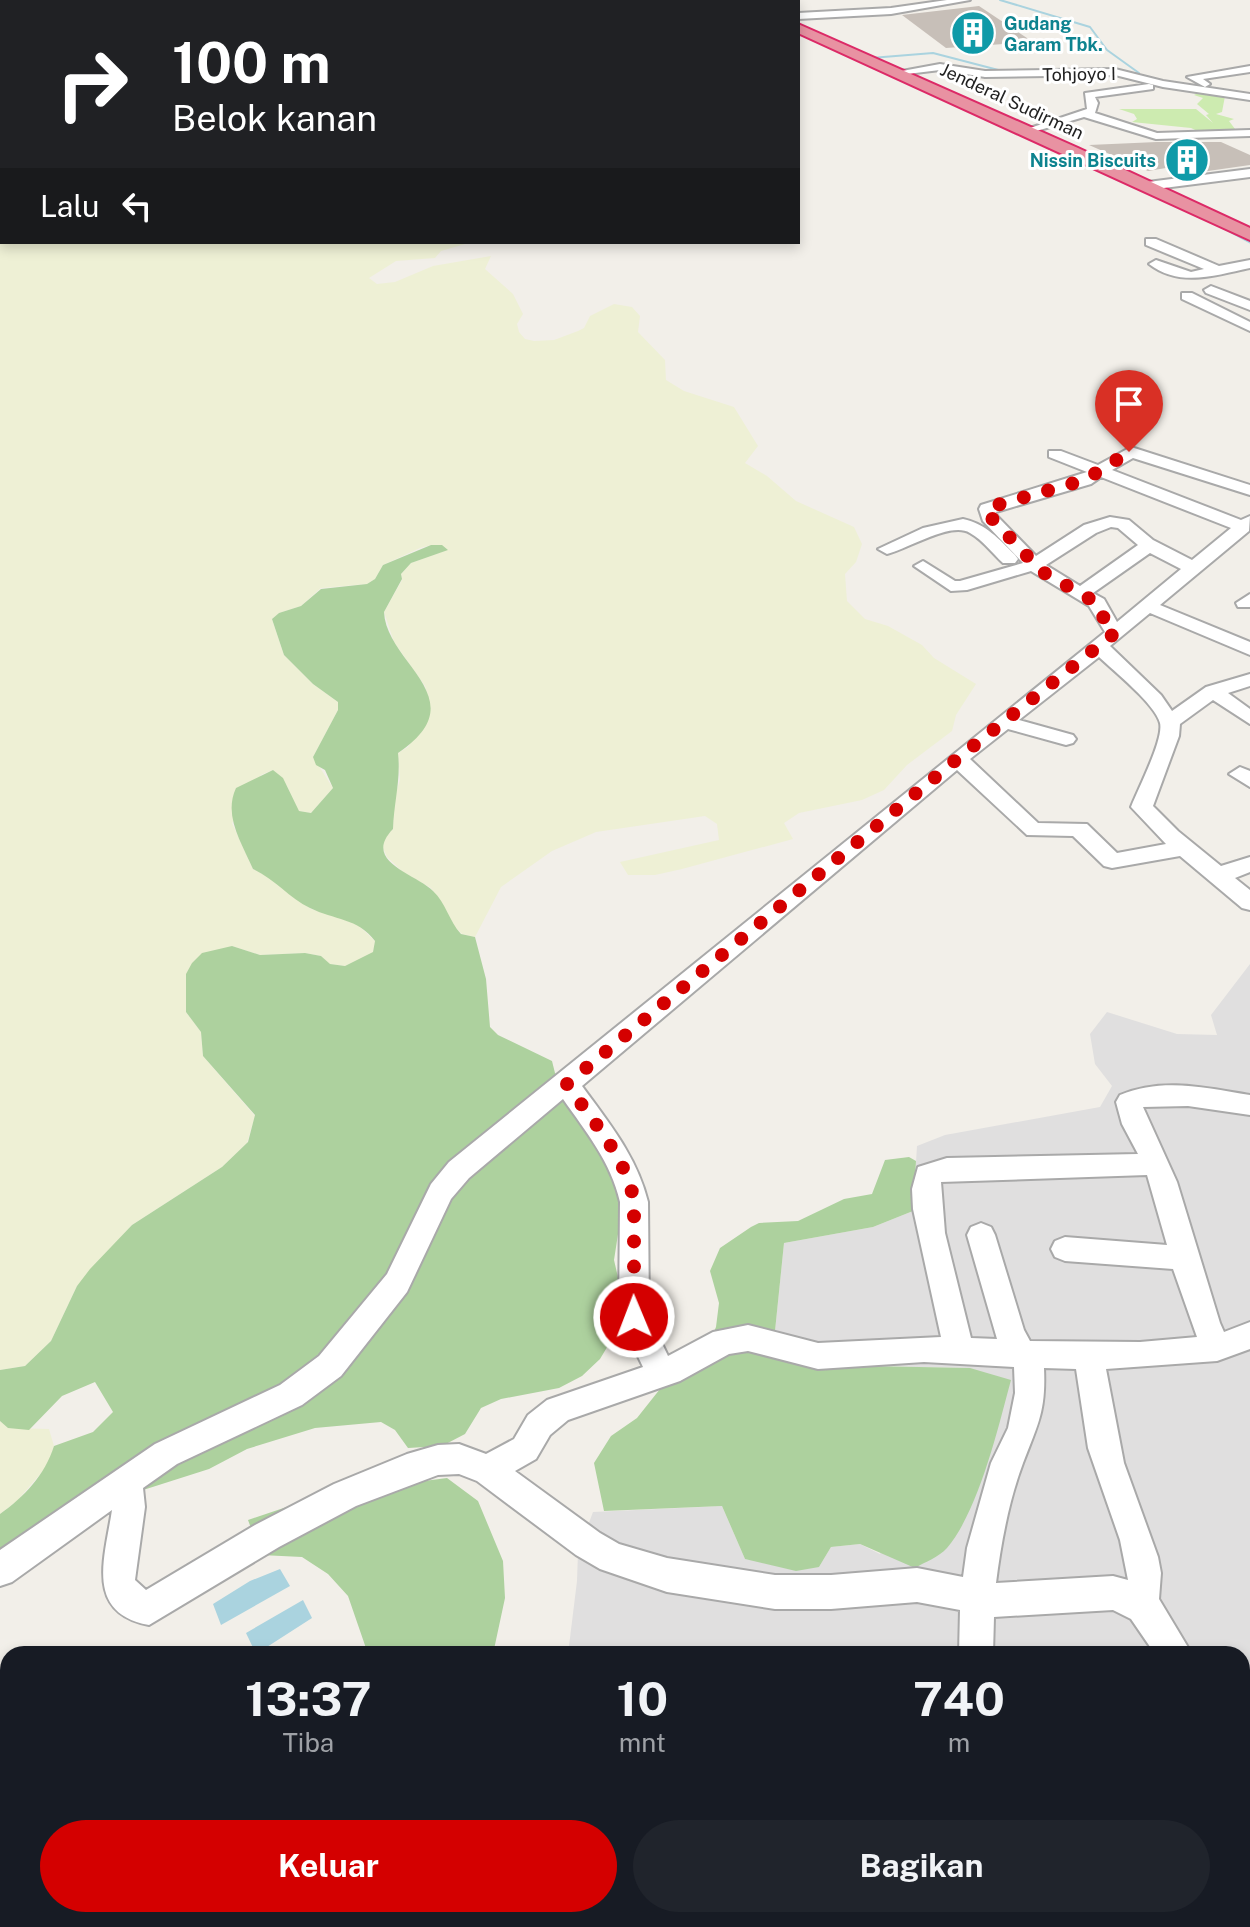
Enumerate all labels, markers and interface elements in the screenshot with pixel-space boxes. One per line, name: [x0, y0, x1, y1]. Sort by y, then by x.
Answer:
building icon: Gudang Garam Tbk.: [949, 9, 997, 57]
place label: Gudang Garam Tbk.: [1004, 13, 1103, 55]
text: 100 m: [172, 30, 331, 96]
icon: right: [40, 32, 144, 136]
street label: Jenderal Sudirman: [937, 59, 1087, 143]
street label: Tohjoyo I: [1042, 63, 1116, 85]
text: Belok kanan: [172, 97, 377, 139]
building icon: Nissin Biscuits: [1163, 136, 1211, 184]
place label: Nissin Biscuits: [1030, 150, 1156, 171]
icon: left: [115, 184, 159, 228]
text: Lalu: [40, 188, 99, 224]
pin: [1095, 370, 1163, 452]
icon: arrive: [1107, 382, 1151, 426]
position arrow: [592, 1275, 676, 1359]
text: 13:37: [245, 1670, 372, 1727]
text: 10: [617, 1670, 668, 1727]
text: 740: [913, 1670, 1005, 1727]
text: Tiba: [282, 1727, 334, 1758]
text: mnt: [619, 1727, 666, 1758]
text: m: [948, 1727, 970, 1758]
button: Keluar: [40, 1820, 617, 1912]
button: Bagikan: [633, 1820, 1210, 1912]

